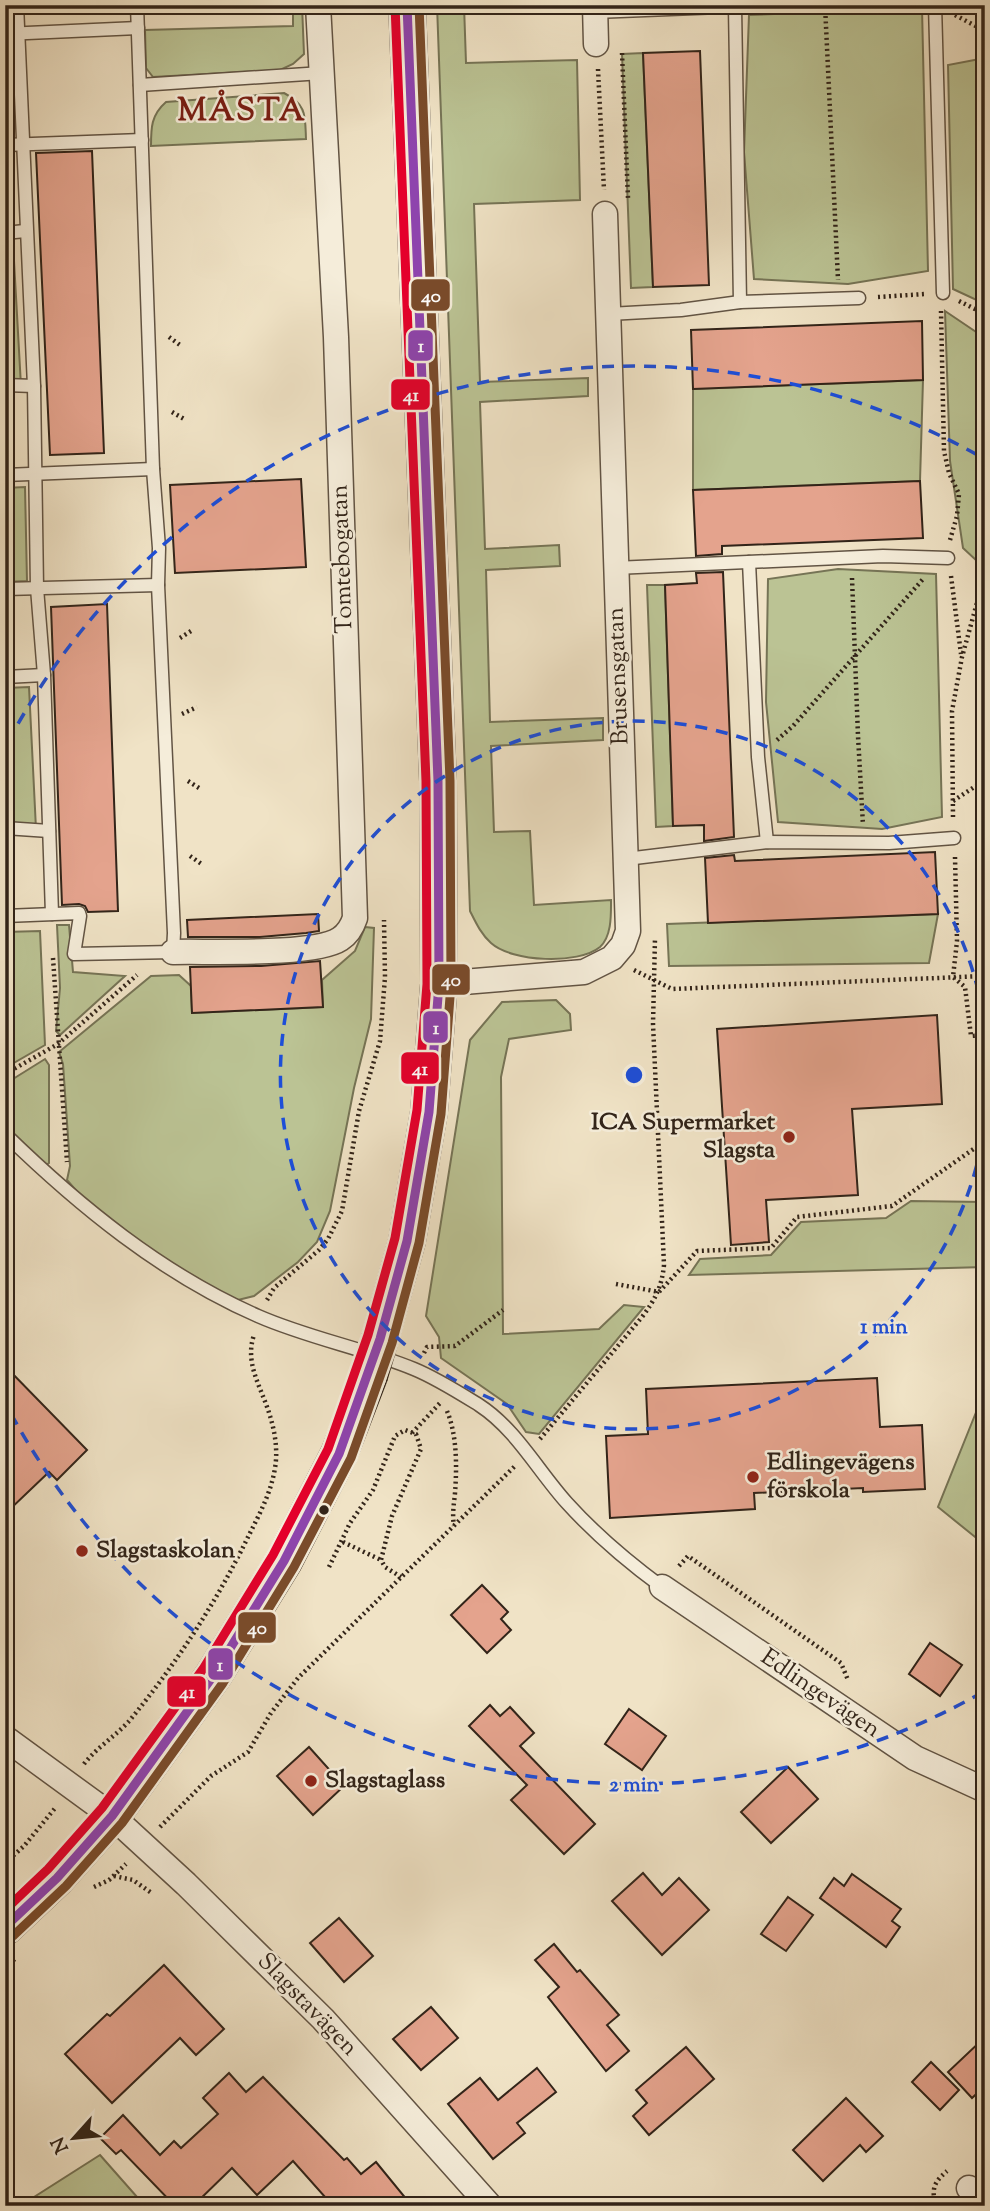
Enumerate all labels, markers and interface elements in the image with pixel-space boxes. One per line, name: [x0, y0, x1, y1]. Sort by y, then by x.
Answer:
district label: MÅSTA: [177, 89, 307, 135]
line badge: 40: [410, 278, 451, 312]
text: 40: [420, 284, 441, 311]
line badge: 1: [407, 329, 434, 362]
text: 1: [418, 334, 425, 361]
line badge: 41: [390, 378, 431, 411]
text: 41: [402, 383, 420, 410]
street label: Tomtebogatan: [323, 484, 363, 634]
street label: Brusensgatan: [600, 606, 638, 746]
line badge: 40: [431, 963, 471, 996]
text: 40: [440, 968, 461, 995]
line badge: 1: [422, 1010, 449, 1044]
text: 1: [433, 1016, 440, 1043]
line badge: 41: [400, 1051, 440, 1085]
text: 41: [411, 1057, 429, 1084]
centre of rings: [622, 1063, 646, 1087]
place label: ICA Supermarket Slagsta: [591, 1106, 776, 1168]
marker: ICA Supermarket Slagsta: [781, 1129, 797, 1145]
text: 1 min: [860, 1313, 908, 1343]
place label: Edlingevägens förskola: [767, 1446, 915, 1508]
marker: Edlingevägens förskola: [745, 1469, 761, 1485]
unlabelled marker: [317, 1503, 331, 1517]
place label: Slagstaskolan: [96, 1534, 236, 1568]
marker: Slagstaskolan: [74, 1543, 90, 1559]
line badge: 40: [237, 1611, 277, 1644]
text: 40: [246, 1616, 267, 1643]
street label: Edlingevägen: [753, 1641, 887, 1747]
line badge: 1: [207, 1647, 234, 1681]
text: 1: [217, 1653, 224, 1680]
line badge: 41: [166, 1675, 207, 1708]
text: 41: [178, 1680, 196, 1707]
place label: Slagstaglass: [325, 1764, 445, 1798]
text: 2 min: [609, 1771, 660, 1801]
marker: Slagstaglass: [303, 1773, 319, 1789]
street label: Slagstavägen: [249, 1946, 365, 2064]
north arrow: [38, 2102, 108, 2172]
text: N: [46, 2132, 77, 2157]

